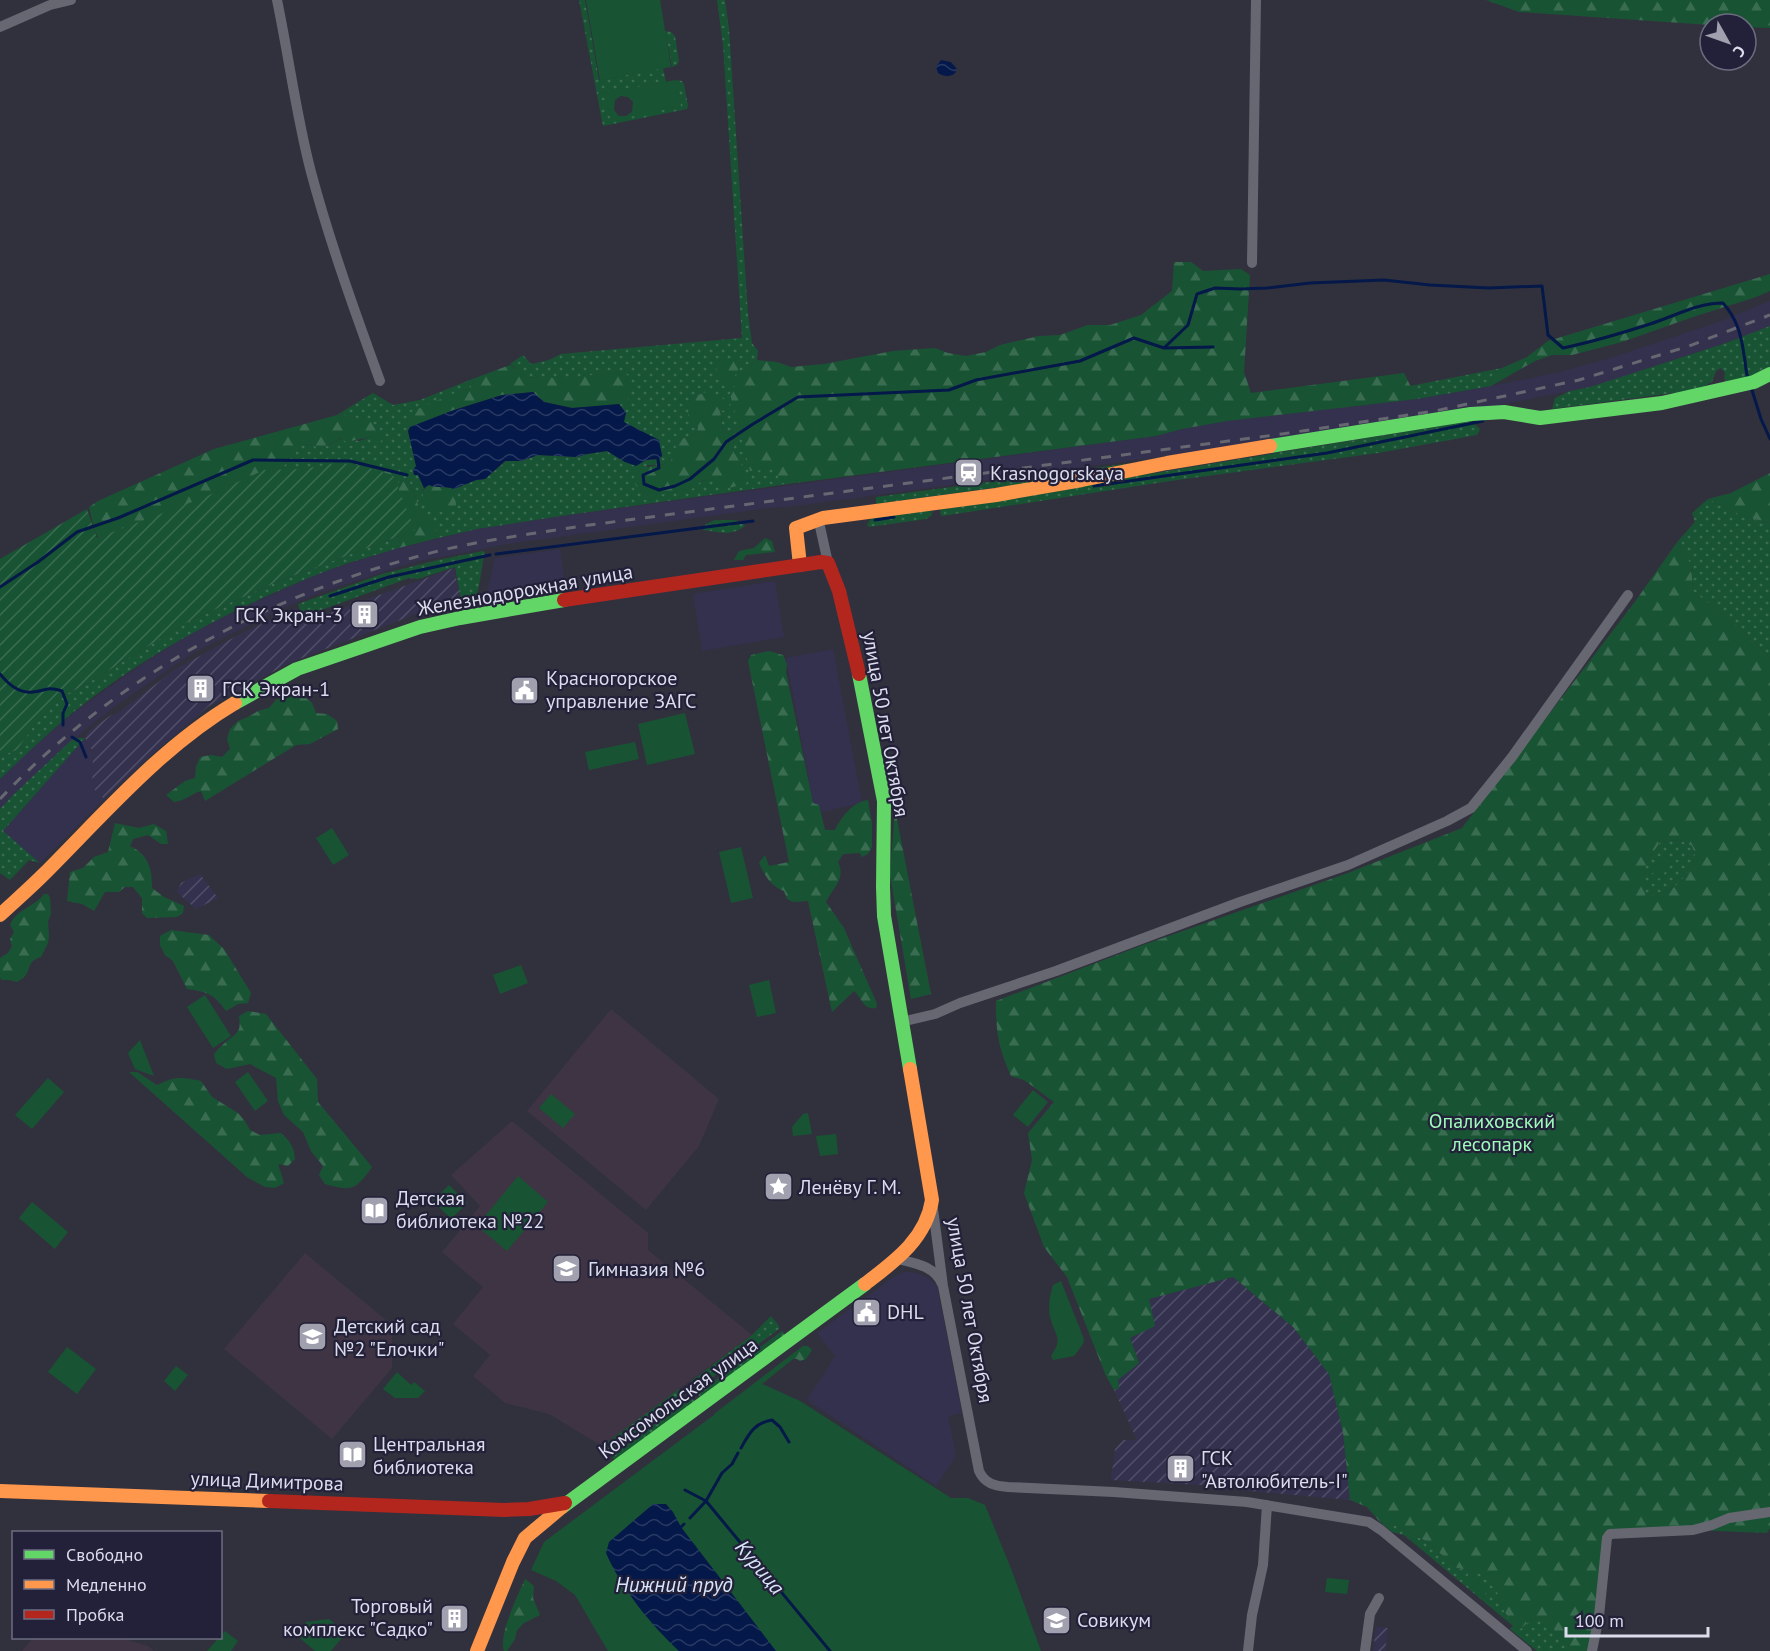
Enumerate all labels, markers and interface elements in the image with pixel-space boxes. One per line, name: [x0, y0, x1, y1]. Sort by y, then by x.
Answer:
north arrow: [1698, 12, 1758, 72]
text: С: [1729, 42, 1750, 62]
station icon: Krasnogorskaya: [953, 457, 985, 489]
place label: Krasnogorskaya: [990, 460, 1124, 486]
street label: Железнодорожная улица: [414, 558, 635, 622]
building icon: ГСК Экран-3: [348, 599, 380, 631]
place label: ГСК Экран-3: [235, 602, 343, 628]
street label: улица 50 лет Октября: [857, 629, 915, 819]
place label: Красногорское управление ЗАГС: [546, 665, 697, 714]
building icon: ГСК Экран-1: [185, 673, 217, 705]
public building icon: Красногорское управление ЗАГС: [509, 674, 541, 706]
place label: ГСК Экран-1: [222, 676, 330, 702]
park label: Опалиховский лесопарк: [1429, 1108, 1555, 1157]
place icon: Ленёву Г. М.: [762, 1171, 794, 1203]
place label: Ленёву Г. М.: [798, 1174, 901, 1200]
place label: Детская библиотека №22: [396, 1185, 545, 1234]
library icon: Детская библиотека №22: [359, 1194, 391, 1226]
street label: улица 50 лет Октября: [941, 1215, 999, 1405]
school or university icon: Гимназия №6: [551, 1253, 583, 1285]
place label: Гимназия №6: [588, 1256, 705, 1282]
public building icon: DHL: [850, 1296, 882, 1328]
place label: DHL: [887, 1299, 924, 1325]
place label: Детский сад №2 "Елочки": [334, 1313, 445, 1362]
school or university icon: Детский сад №2 "Елочки": [297, 1321, 329, 1353]
street label: Комсомольская улица: [593, 1331, 763, 1465]
place label: Центральная библиотека: [373, 1431, 486, 1480]
library icon: Центральная библиотека: [336, 1439, 368, 1471]
place label: ГСК "Автолюбитель-I": [1201, 1445, 1348, 1494]
building icon: ГСК "Автолюбитель-I": [1164, 1453, 1196, 1485]
street label: улица Димитрова: [190, 1465, 344, 1497]
legend: [12, 1531, 222, 1639]
water label: Курица: [729, 1534, 791, 1601]
text: Свободно: [66, 1543, 143, 1566]
water label: Нижний пруд: [615, 1571, 733, 1598]
text: Медленно: [66, 1573, 147, 1596]
place label: Торговый комплекс "Садко": [283, 1593, 433, 1642]
scale bar: [1566, 1600, 1708, 1638]
building icon: Торговый комплекс "Садко": [438, 1602, 470, 1634]
text: Пробка: [66, 1603, 124, 1626]
school or university icon: Совикум: [1040, 1604, 1072, 1636]
place label: Совикум: [1077, 1607, 1151, 1633]
text: 100 m: [1575, 1609, 1624, 1632]

